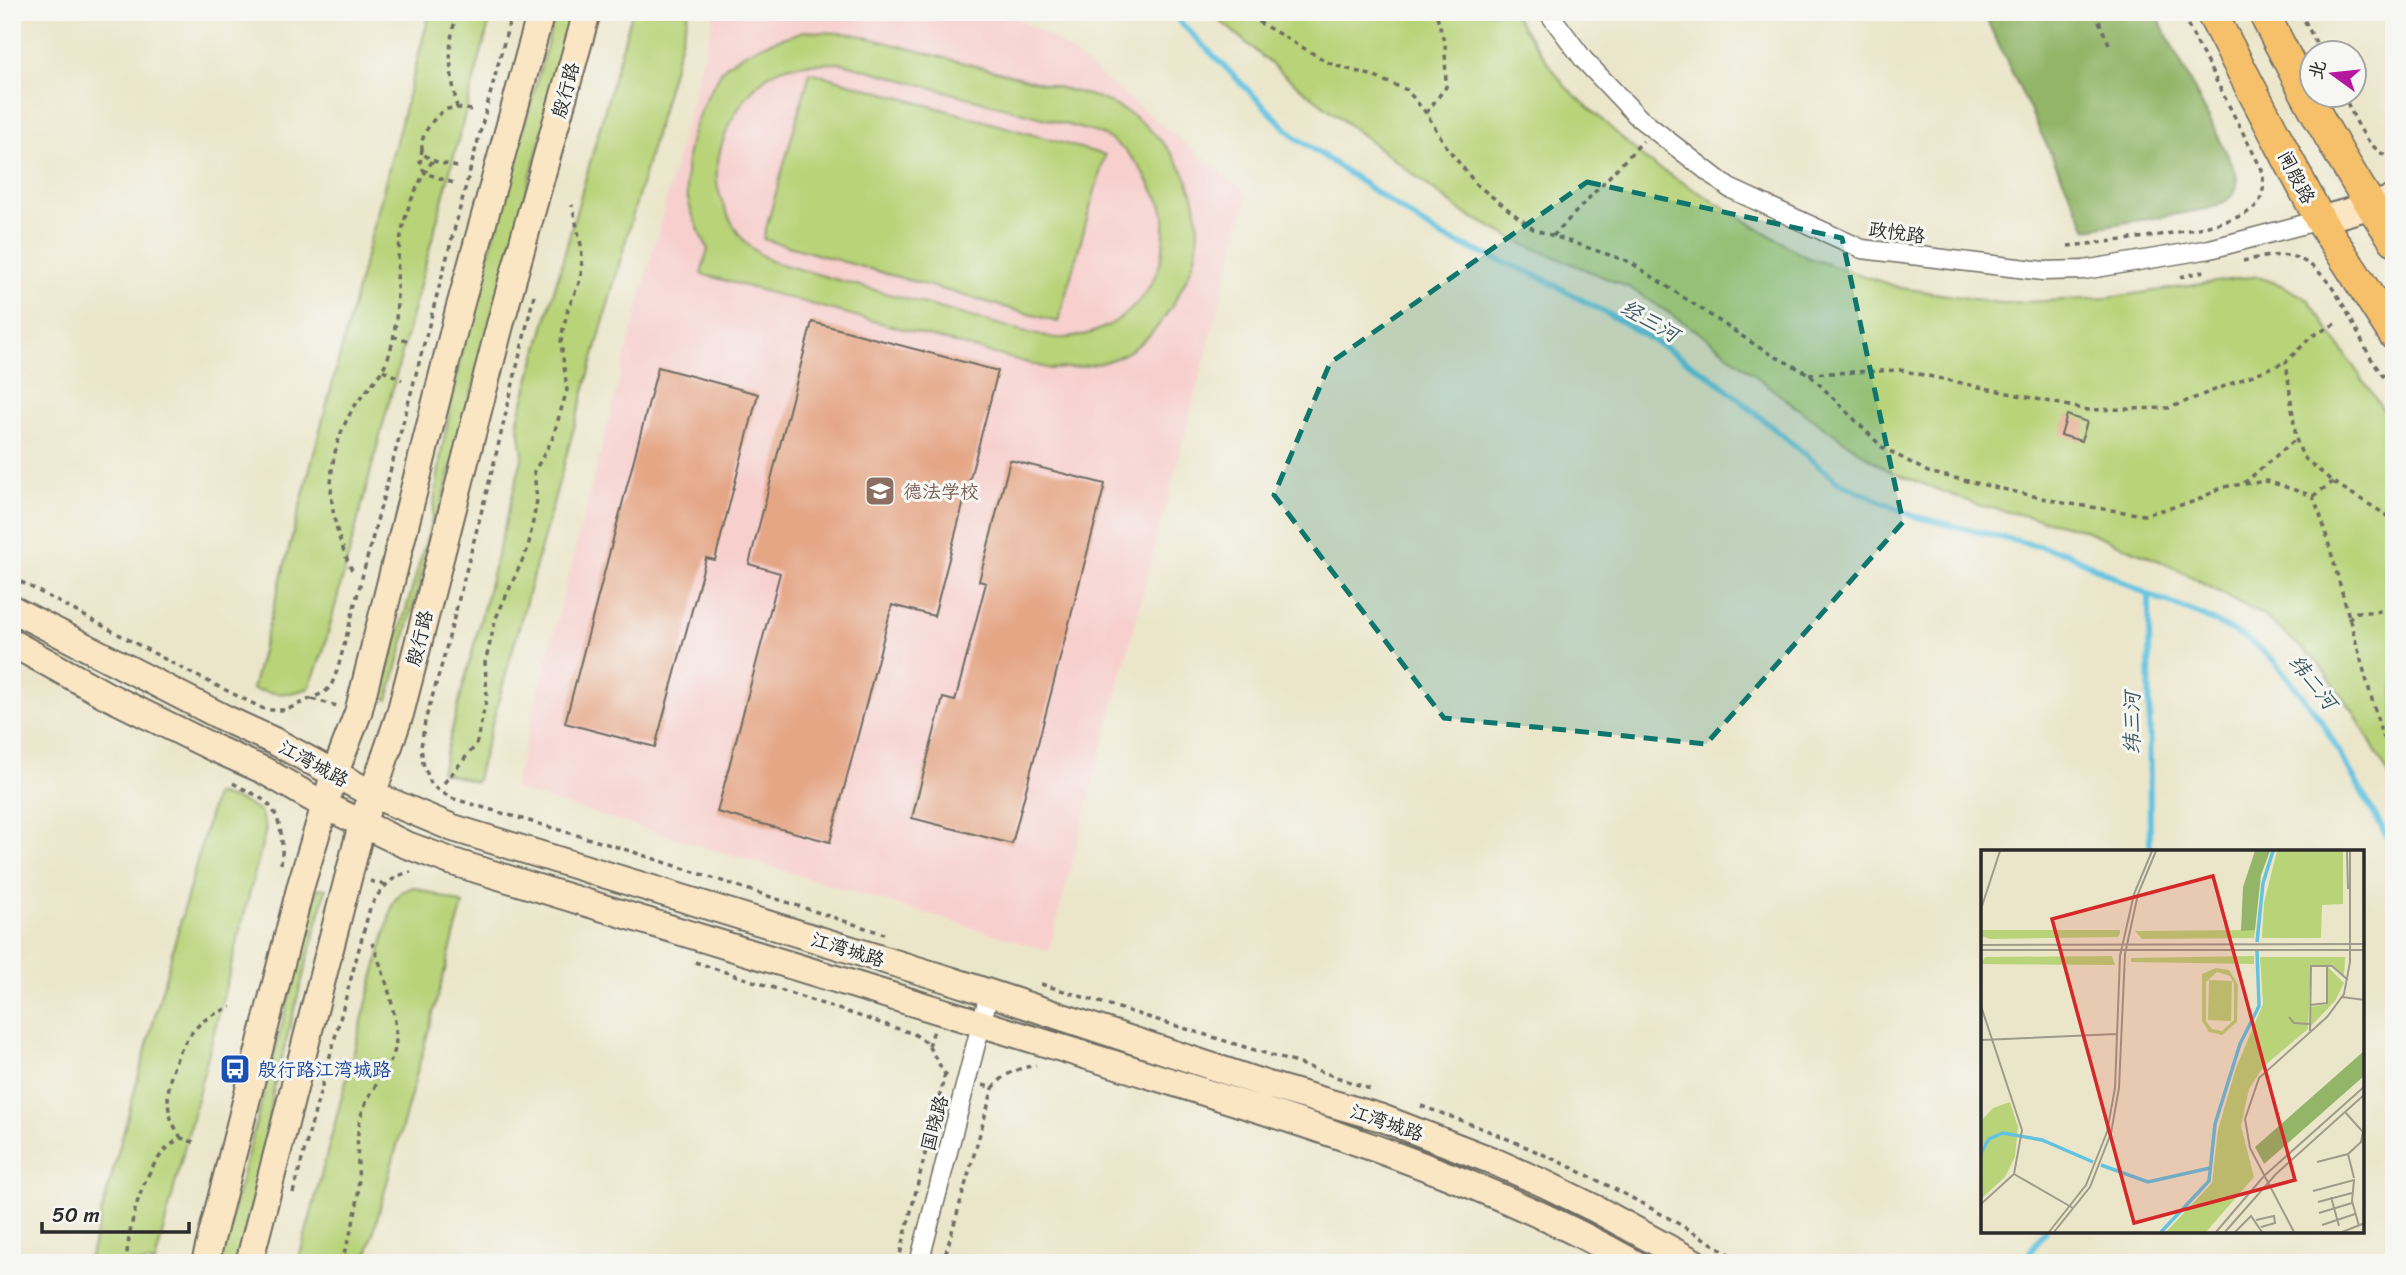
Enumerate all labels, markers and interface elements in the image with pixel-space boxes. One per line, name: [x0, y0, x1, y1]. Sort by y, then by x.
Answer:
north arrow: [2298, 38, 2368, 108]
text: 北: [2299, 56, 2335, 83]
street label: 殷行路: [542, 58, 589, 122]
street label: 闸殷路: [2269, 144, 2325, 210]
street label: 政悦路: [1866, 212, 1927, 253]
water label: 经三河: [1613, 289, 1689, 355]
school or university icon: 德法学校: [863, 474, 897, 508]
place label: 德法学校: [903, 475, 979, 508]
street label: 殷行路: [397, 606, 442, 670]
water label: 纬二河: [2279, 645, 2349, 721]
water label: 纬三河: [2113, 689, 2151, 755]
street label: 江湾城路: [273, 731, 355, 796]
inset map: [1981, 850, 2364, 1233]
street label: 江湾城路: [807, 923, 889, 976]
bus stop icon: 殷行路江湾城路: [218, 1052, 252, 1086]
place label: 殷行路江湾城路: [258, 1053, 391, 1086]
street label: 国晓路: [911, 1091, 958, 1155]
street label: 江湾城路: [1346, 1094, 1428, 1150]
scale bar: [42, 1191, 189, 1235]
text: 50 m: [52, 1196, 100, 1234]

